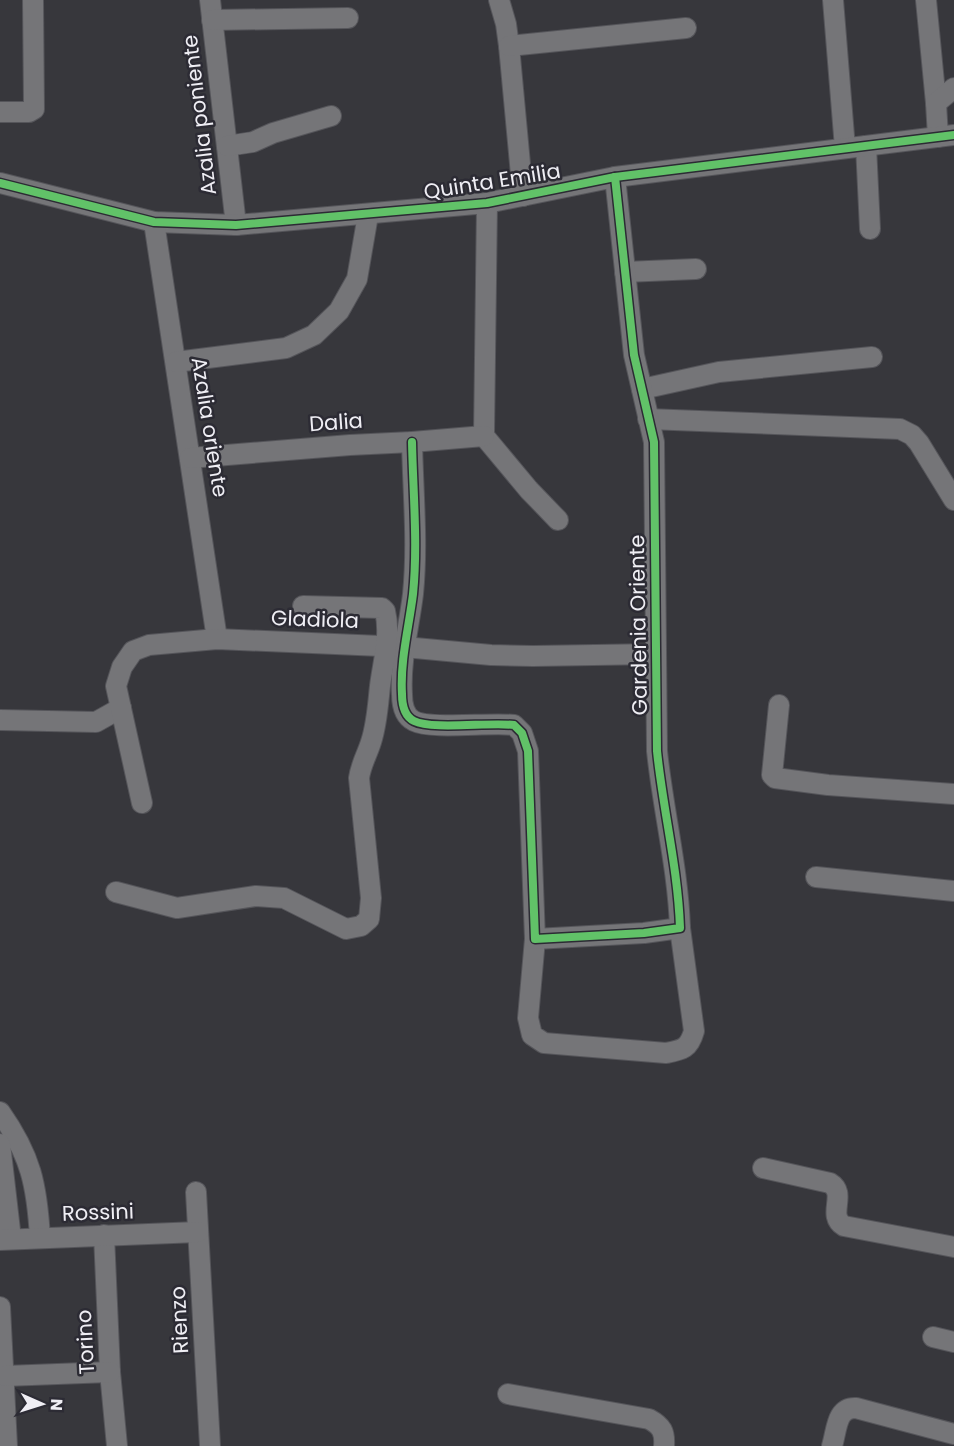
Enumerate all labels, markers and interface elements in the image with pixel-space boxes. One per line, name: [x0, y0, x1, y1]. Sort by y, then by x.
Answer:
street label: Azalia poniente: [175, 33, 223, 197]
street label: Quinta Emilia: [422, 156, 562, 206]
street label: Azalia oriente: [185, 355, 235, 499]
street label: Dalia: [308, 406, 364, 438]
street label: Gardenia Oriente: [622, 534, 654, 716]
street label: Gladiola: [271, 603, 359, 635]
street label: Rossini: [62, 1196, 134, 1228]
street label: Rienzo: [163, 1286, 195, 1354]
street label: Torino: [69, 1309, 101, 1375]
north arrow: [12, 1374, 72, 1434]
text: N: [45, 1398, 68, 1411]

